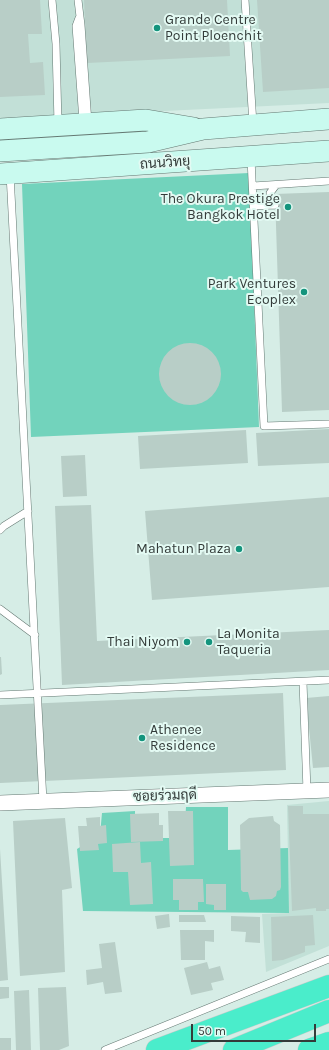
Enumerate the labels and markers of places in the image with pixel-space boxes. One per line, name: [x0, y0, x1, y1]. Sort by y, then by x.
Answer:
place label: Grande Centre Point Ploenchit: [165, 12, 262, 44]
marker: Grande Centre Point Ploenchit: [152, 23, 162, 33]
place label: The Okura Prestige Bangkok Hotel: [161, 191, 280, 224]
marker: The Okura Prestige Bangkok Hotel: [283, 202, 293, 212]
place label: Park Ventures Ecoplex: [208, 276, 296, 308]
marker: Park Ventures Ecoplex: [299, 287, 309, 297]
place label: Mahatun Plaza: [136, 541, 231, 557]
marker: Mahatun Plaza: [234, 544, 244, 554]
place label: La Monita Taqueria: [217, 626, 280, 658]
place label: Thai Niyom: [107, 634, 179, 650]
marker: Thai Niyom: [182, 637, 192, 647]
marker: La Monita Taqueria: [204, 637, 214, 647]
place label: Athenee Residence: [150, 722, 216, 754]
marker: Athenee Residence: [137, 733, 147, 743]

